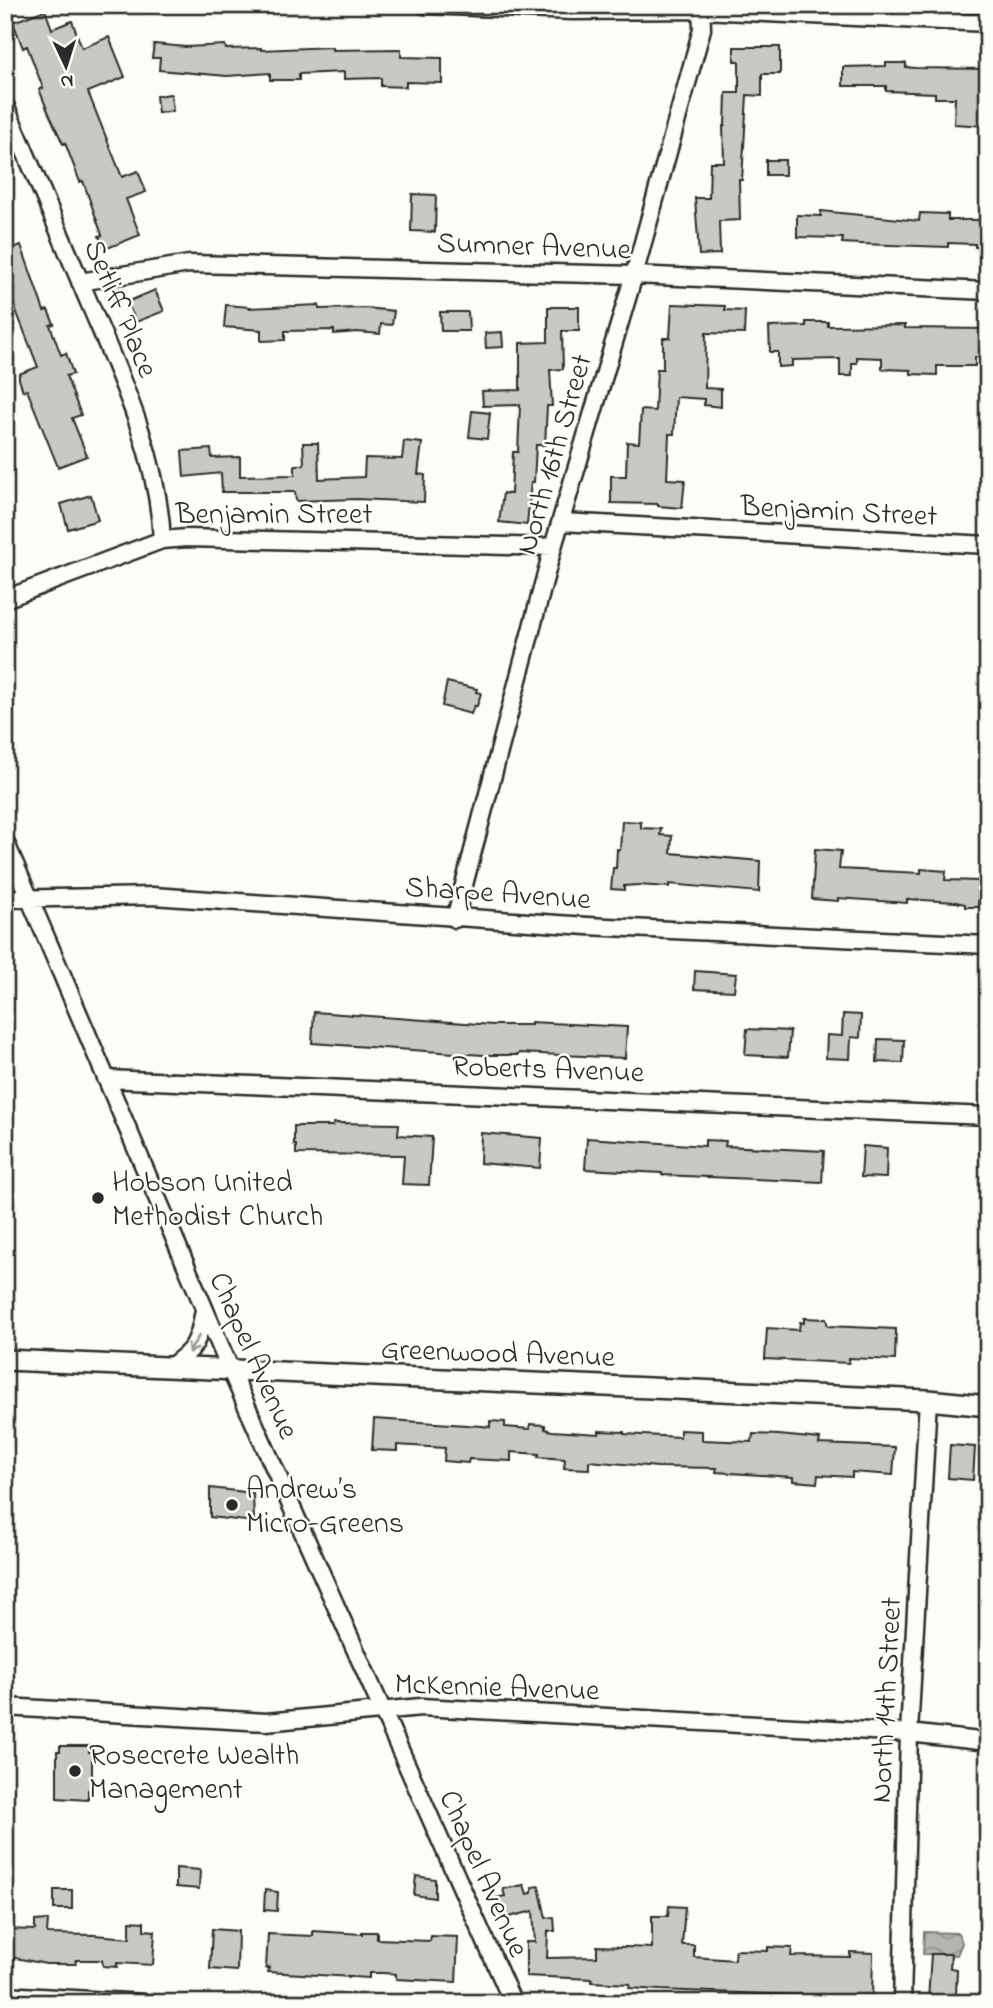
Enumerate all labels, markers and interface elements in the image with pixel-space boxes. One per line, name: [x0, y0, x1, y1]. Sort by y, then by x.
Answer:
north arrow: [32, 32, 102, 102]
text: N: [59, 67, 74, 94]
street label: Sumner Avenue: [436, 223, 632, 273]
street label: Setliff Place: [70, 233, 168, 385]
street label: North 16th Street: [506, 349, 606, 560]
street label: Benjamin Street: [738, 486, 938, 540]
street label: Benjamin Street: [174, 494, 373, 538]
street label: Sharpe Avenue: [403, 867, 593, 923]
street label: Roberts Avenue: [451, 1046, 645, 1096]
place label: Hobson United Methodist Church: [112, 1162, 323, 1240]
marker: Hobson United Methodist Church: [90, 1190, 106, 1206]
street label: Chapel Avenue: [196, 1266, 309, 1447]
street label: Greenwood Avenue: [380, 1329, 616, 1381]
one-way arrow: [187, 1333, 201, 1353]
place label: Andrew’s Micro-Greens: [246, 1469, 404, 1547]
marker: Andrew’s Micro-Greens: [224, 1497, 240, 1513]
street label: North 14th Street: [861, 1596, 915, 1804]
street label: McKennie Avenue: [394, 1663, 601, 1715]
place label: Rosecrete Wealth Management: [89, 1735, 299, 1813]
marker: Rosecrete Wealth Management: [67, 1763, 83, 1779]
street label: Chapel Avenue: [426, 1784, 539, 1965]

